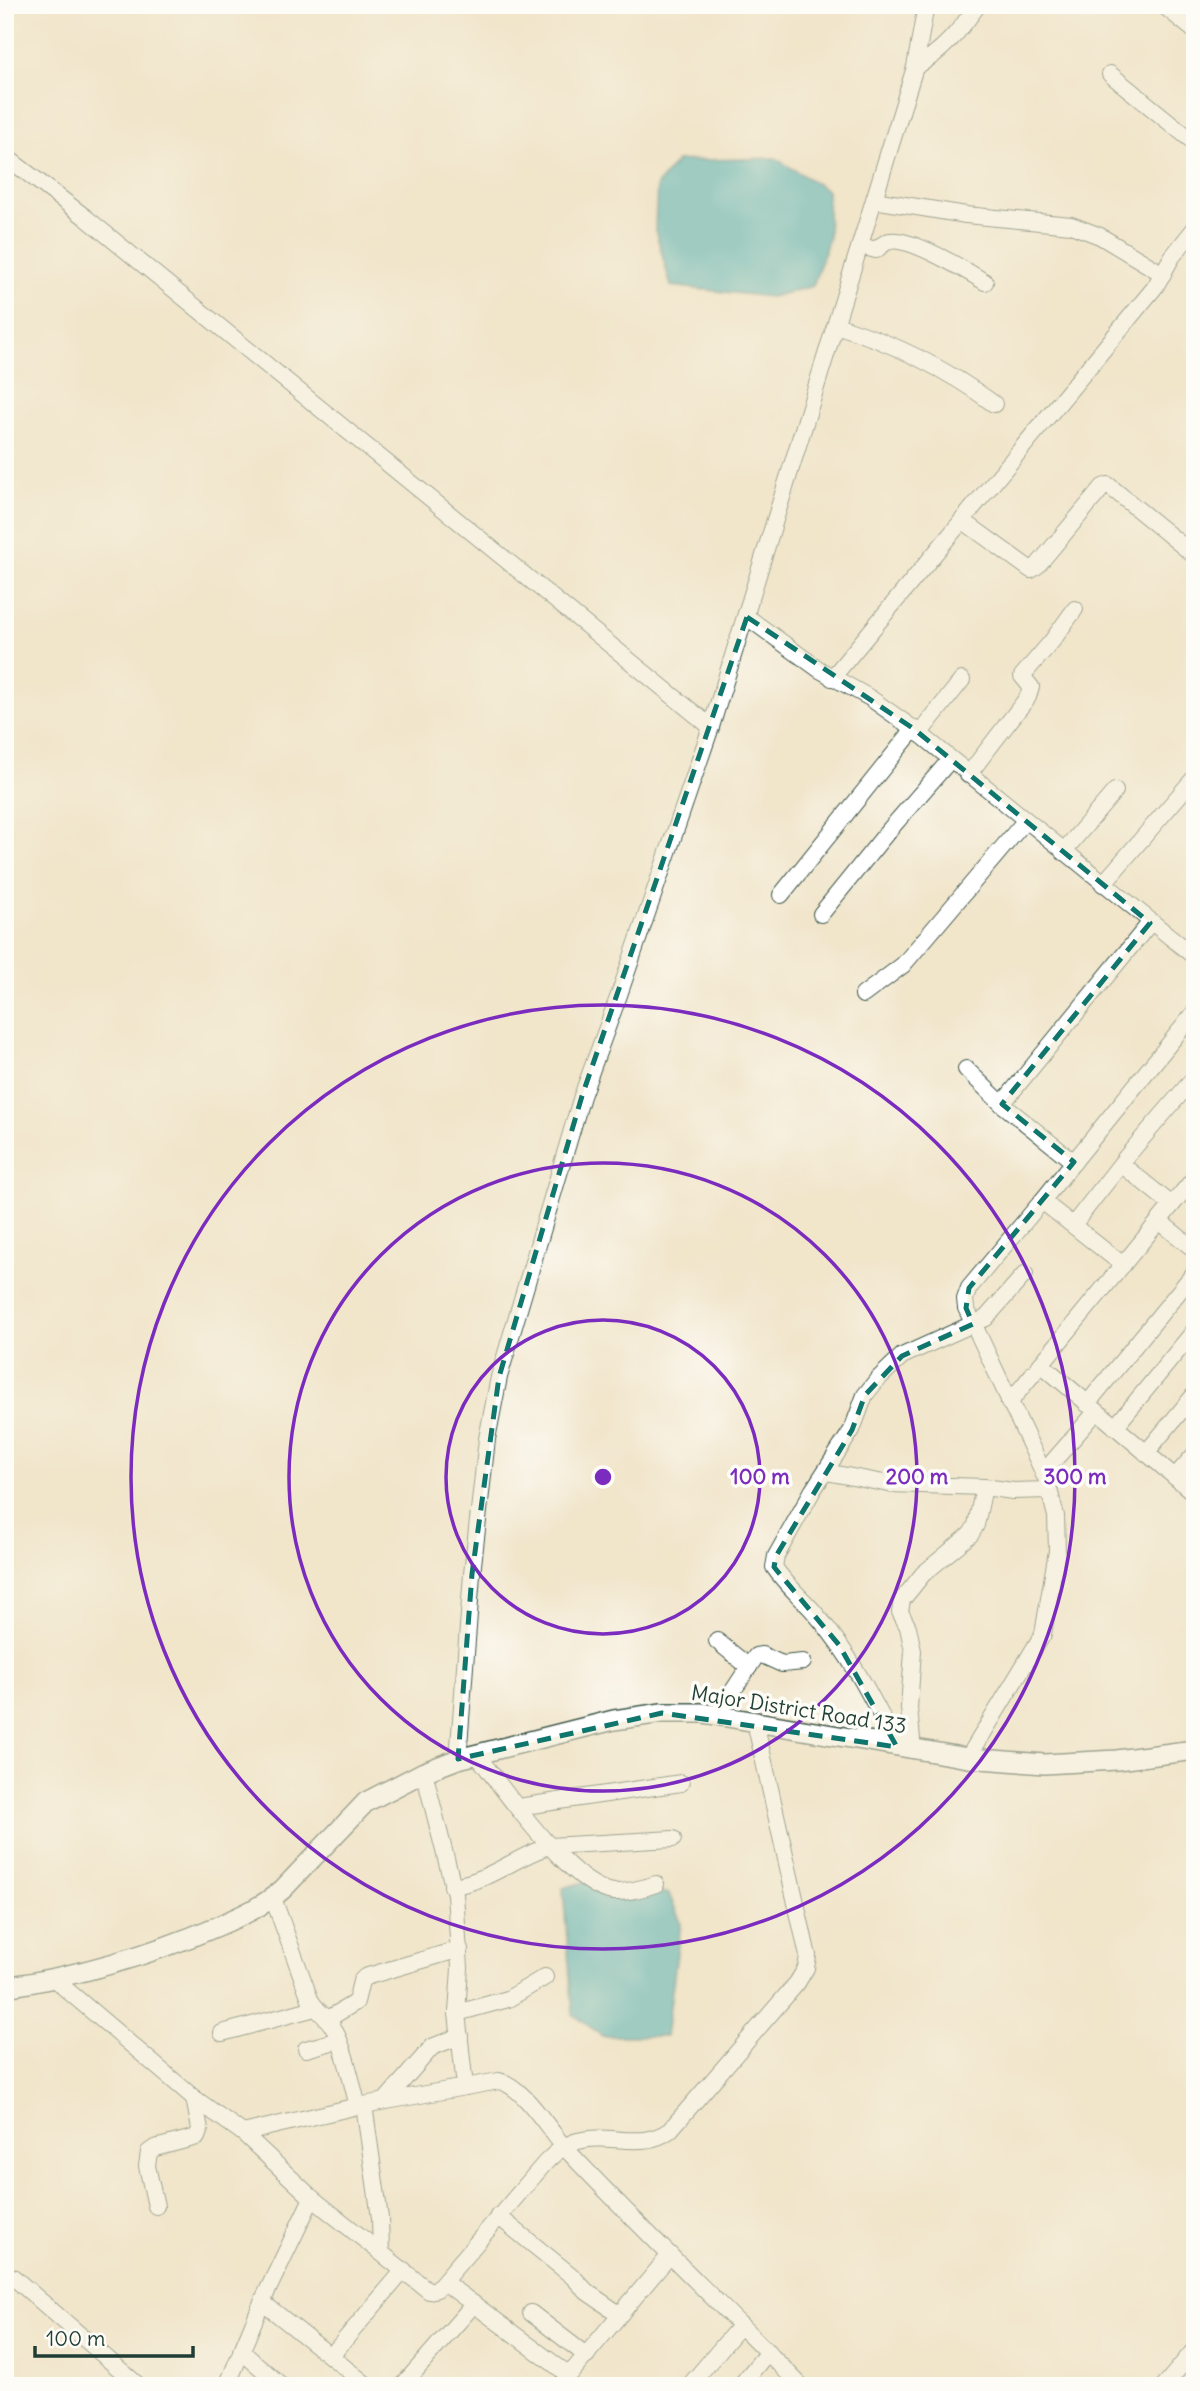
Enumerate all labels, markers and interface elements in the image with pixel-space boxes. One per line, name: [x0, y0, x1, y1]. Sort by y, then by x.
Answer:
text: 100 m: [730, 1463, 790, 1490]
text: 200 m: [886, 1463, 949, 1490]
text: 300 m: [1044, 1463, 1107, 1490]
centre of rings: [591, 1465, 615, 1489]
street label: Major District Road 133: [689, 1679, 909, 1739]
scale bar: [35, 2314, 192, 2358]
text: 100 m: [46, 2325, 105, 2352]

